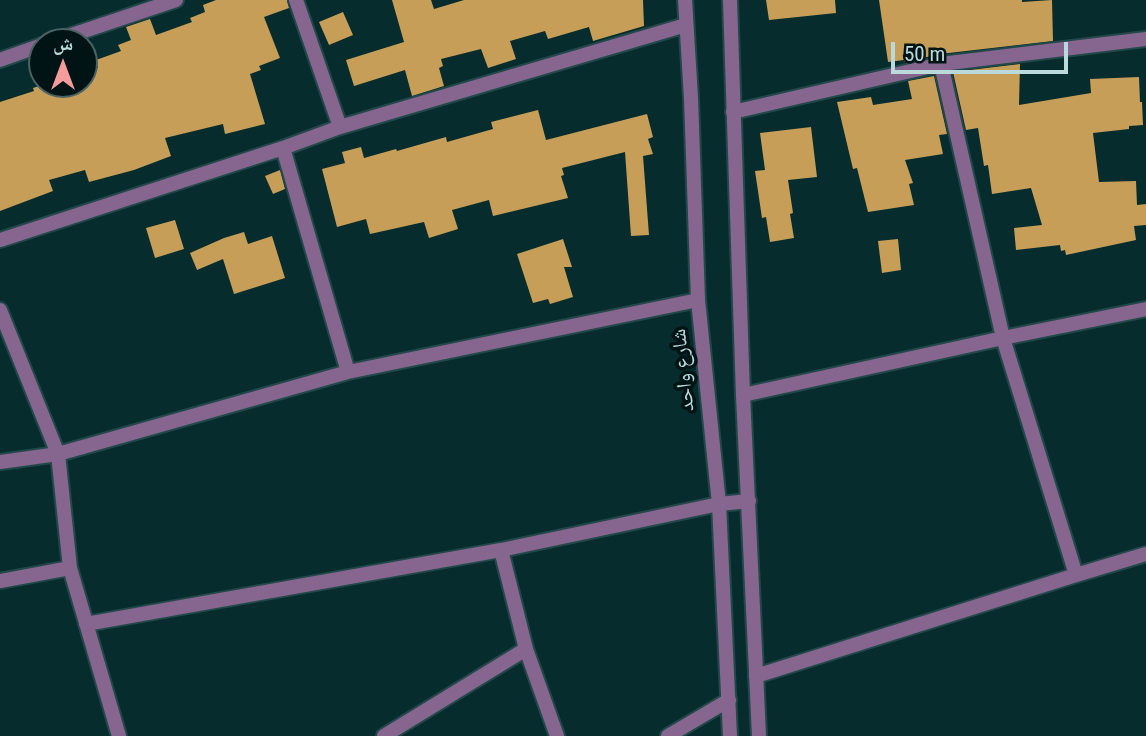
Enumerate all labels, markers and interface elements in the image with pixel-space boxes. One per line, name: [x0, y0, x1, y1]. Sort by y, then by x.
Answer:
north arrow: [28, 28, 98, 98]
scale bar: [894, 28, 1071, 72]
text: ش: [53, 32, 73, 55]
text: 50 m: [904, 42, 945, 66]
street label: شارع واحد: [667, 327, 701, 413]

